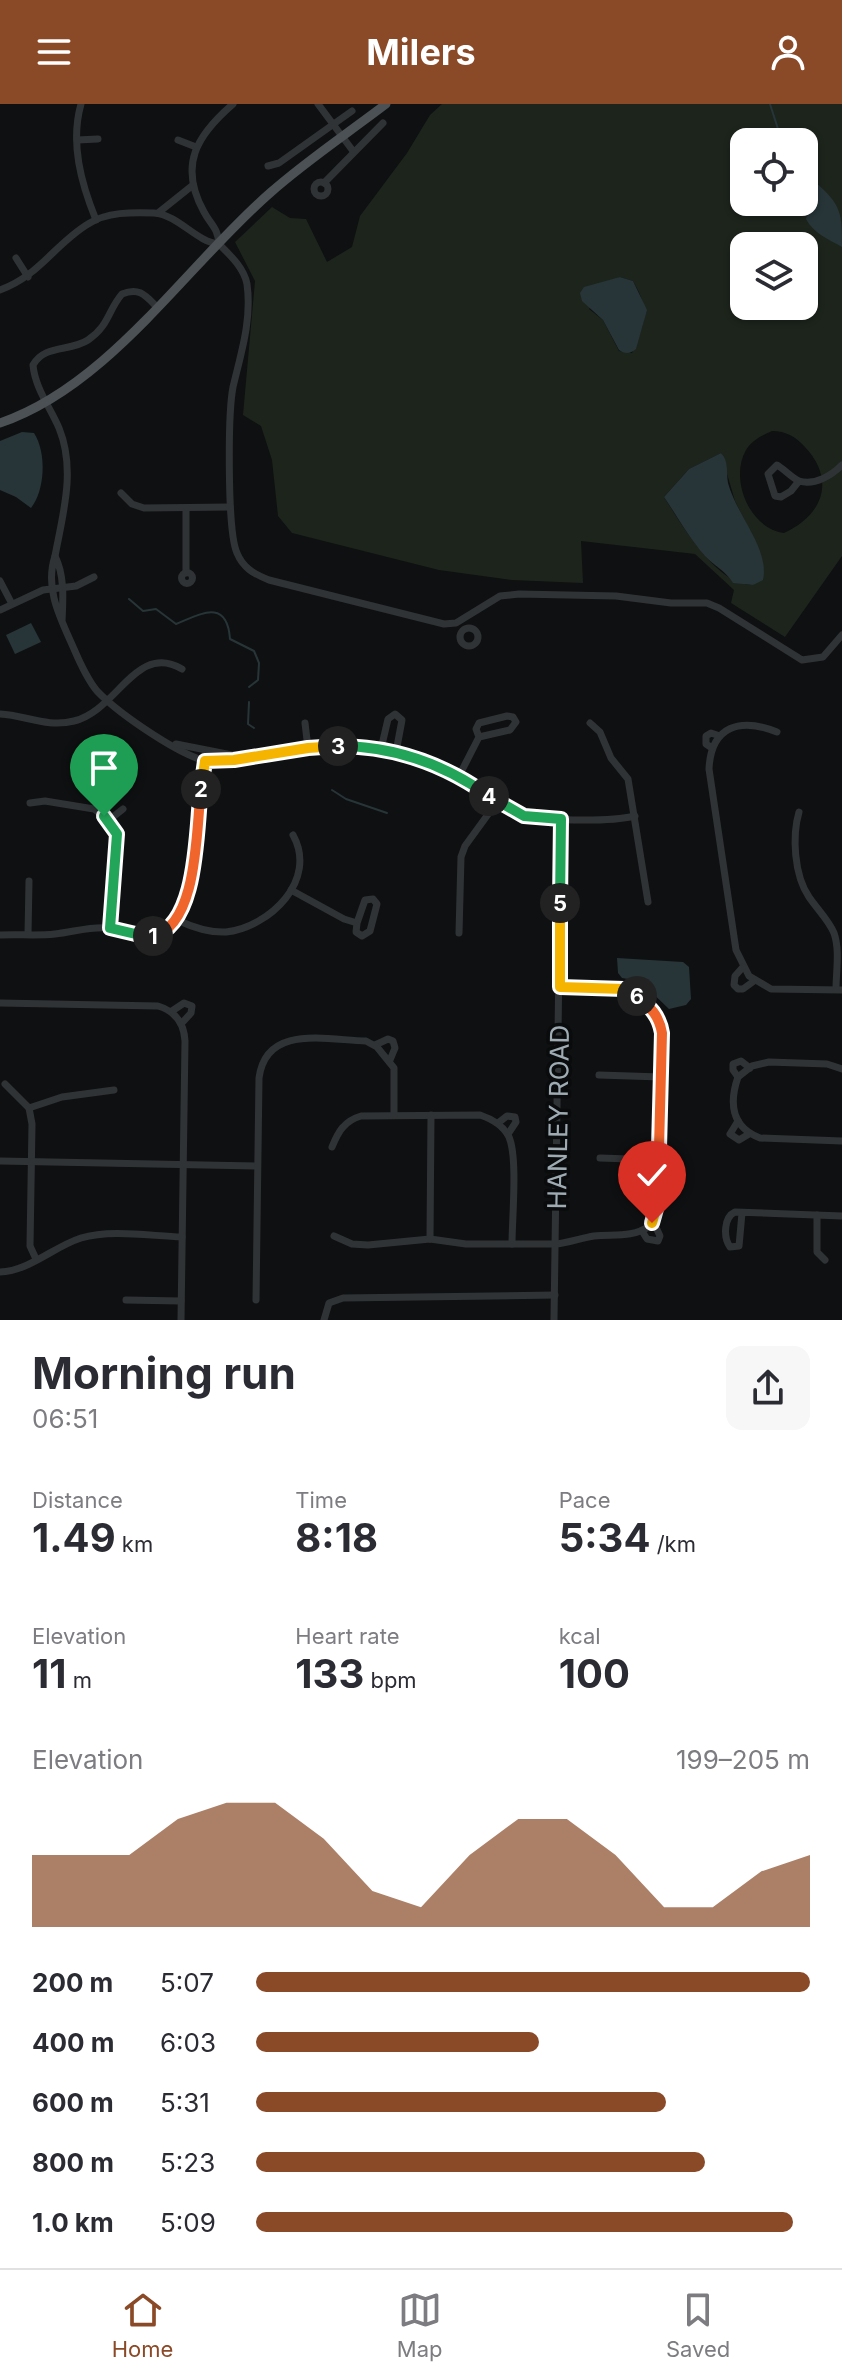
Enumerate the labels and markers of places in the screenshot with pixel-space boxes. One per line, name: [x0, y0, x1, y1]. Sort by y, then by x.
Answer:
pin: 3: [318, 726, 358, 766]
pin: [70, 734, 138, 816]
pin: 2: [181, 769, 221, 809]
pin: 4: [469, 776, 509, 816]
pin: 5: [540, 883, 580, 923]
pin: 1: [133, 916, 173, 956]
pin: 6: [617, 976, 657, 1016]
pin: [618, 1141, 686, 1223]

